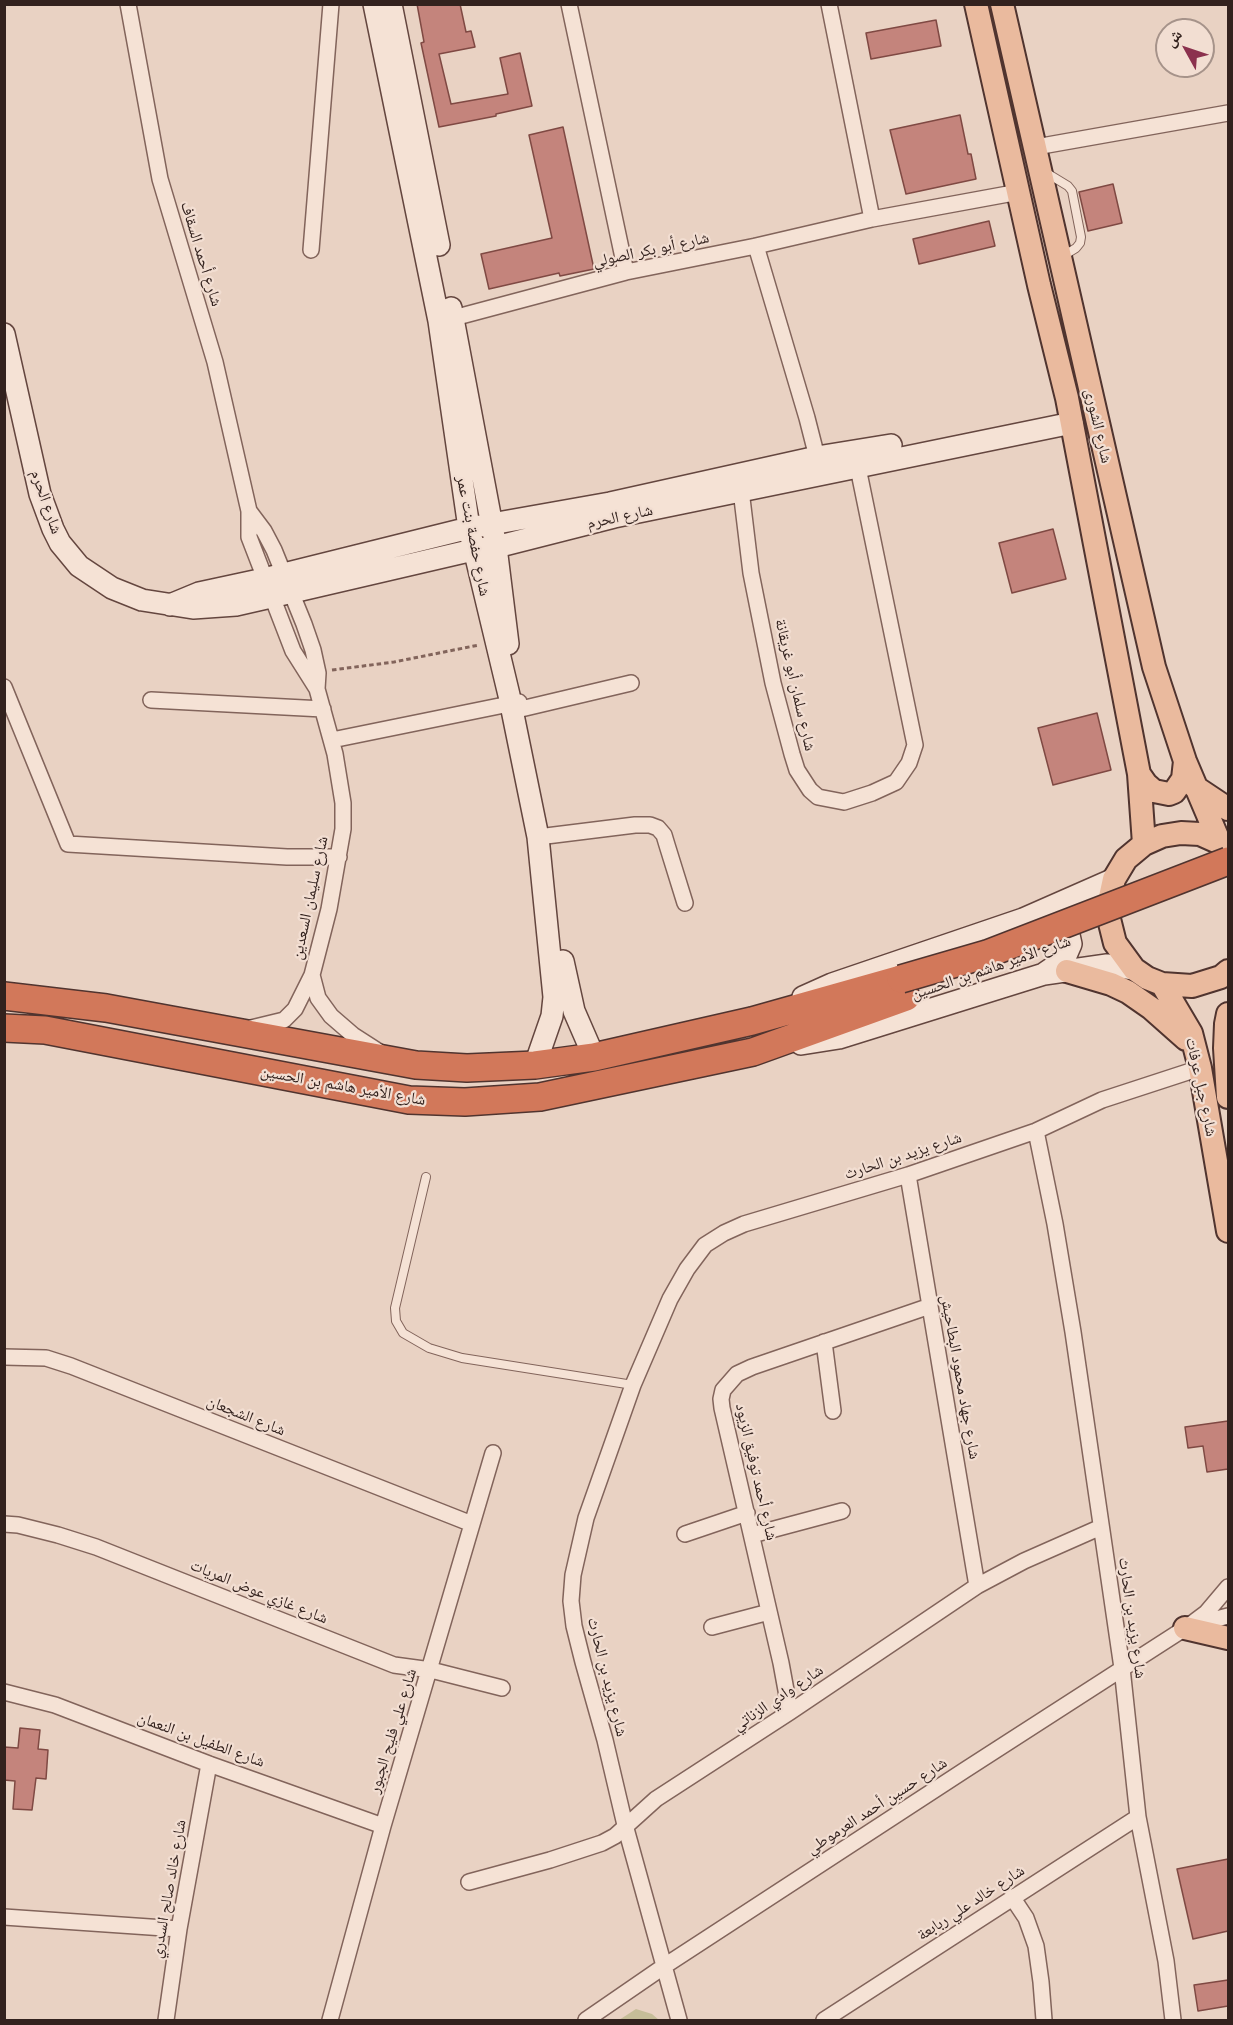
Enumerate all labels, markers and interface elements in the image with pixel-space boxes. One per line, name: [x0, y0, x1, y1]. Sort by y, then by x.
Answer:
north arrow: [1155, 18, 1215, 78]
text: ش: [1160, 25, 1186, 51]
street label: شارع أحمد السقاف: [176, 199, 226, 309]
street label: شارع أبو بكر الصولي: [591, 228, 711, 272]
street label: شارع الشورى: [1080, 387, 1116, 465]
street label: شارع الحرم: [26, 467, 66, 537]
street label: شارع حفصة بنت عمر: [452, 474, 494, 598]
street label: شارع الحرم: [585, 501, 655, 533]
street label: شارع سلمان أبو غريقانة: [770, 617, 820, 753]
street label: شارع سليمان السعدين: [288, 834, 332, 962]
street label: شارع الأمير هاشم بن الحسين: [909, 932, 1073, 1004]
street label: شارع جبل عرفات: [1181, 1036, 1221, 1138]
street label: شارع الأمير هاشم بن الحسين: [259, 1062, 427, 1110]
street label: شارع يزيد بن الحارث: [842, 1128, 964, 1184]
street label: شارع جهاد محمود البطاحيش: [936, 1293, 984, 1461]
street label: شارع الشجعان: [204, 1392, 288, 1440]
street label: شارع أحمد توفيق الزيود: [731, 1402, 781, 1542]
street label: شارع غازي عوض المريات: [187, 1556, 331, 1628]
street label: شارع يزيد بن الحارث: [1114, 1556, 1150, 1680]
street label: شارع يزيد بن الحارث: [583, 1615, 631, 1739]
street label: شارع وادي الزناتي: [729, 1661, 827, 1735]
street label: شارع علي فليح الجبور: [365, 1666, 421, 1796]
street label: شارع الطفيل بن النعمان: [135, 1708, 267, 1772]
street label: شارع حسين أحمد العرموطي: [803, 1753, 951, 1859]
street label: شارع خالد صالح السدري: [147, 1818, 191, 1960]
street label: شارع خالد علي ربابعة: [914, 1861, 1028, 1945]

